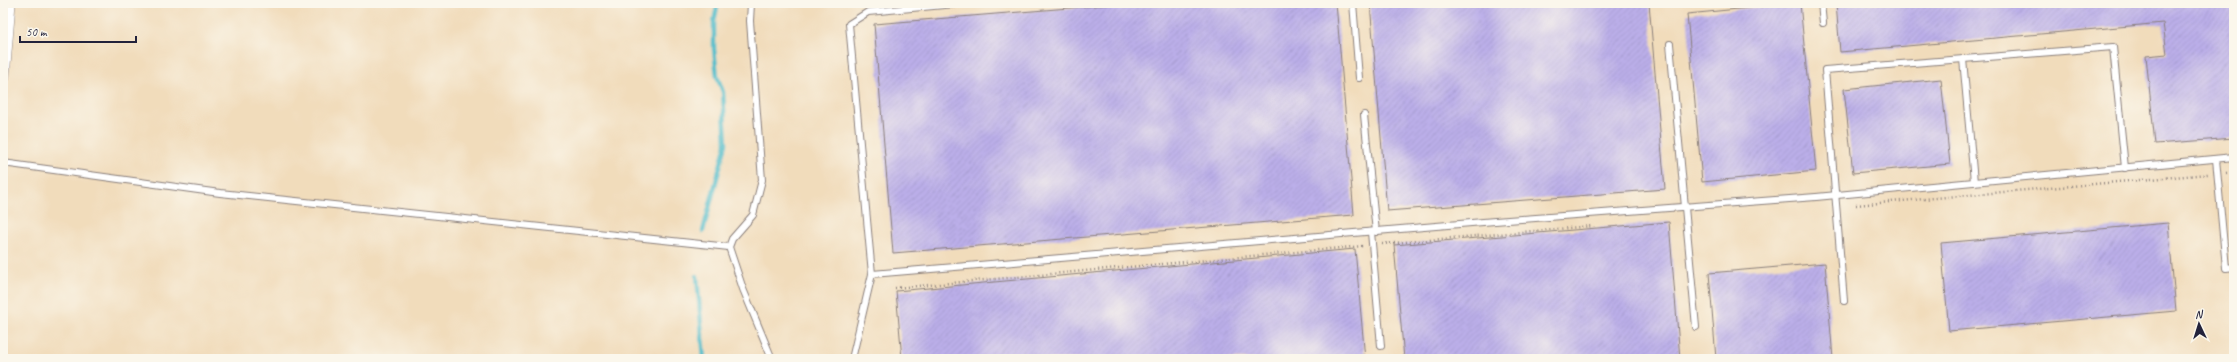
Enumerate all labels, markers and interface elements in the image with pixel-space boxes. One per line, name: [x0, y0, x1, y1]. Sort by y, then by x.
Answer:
scale bar: [20, 18, 136, 44]
text: 50 m: [26, 24, 48, 40]
north arrow: [2179, 304, 2219, 344]
text: N: [2194, 307, 2204, 321]

